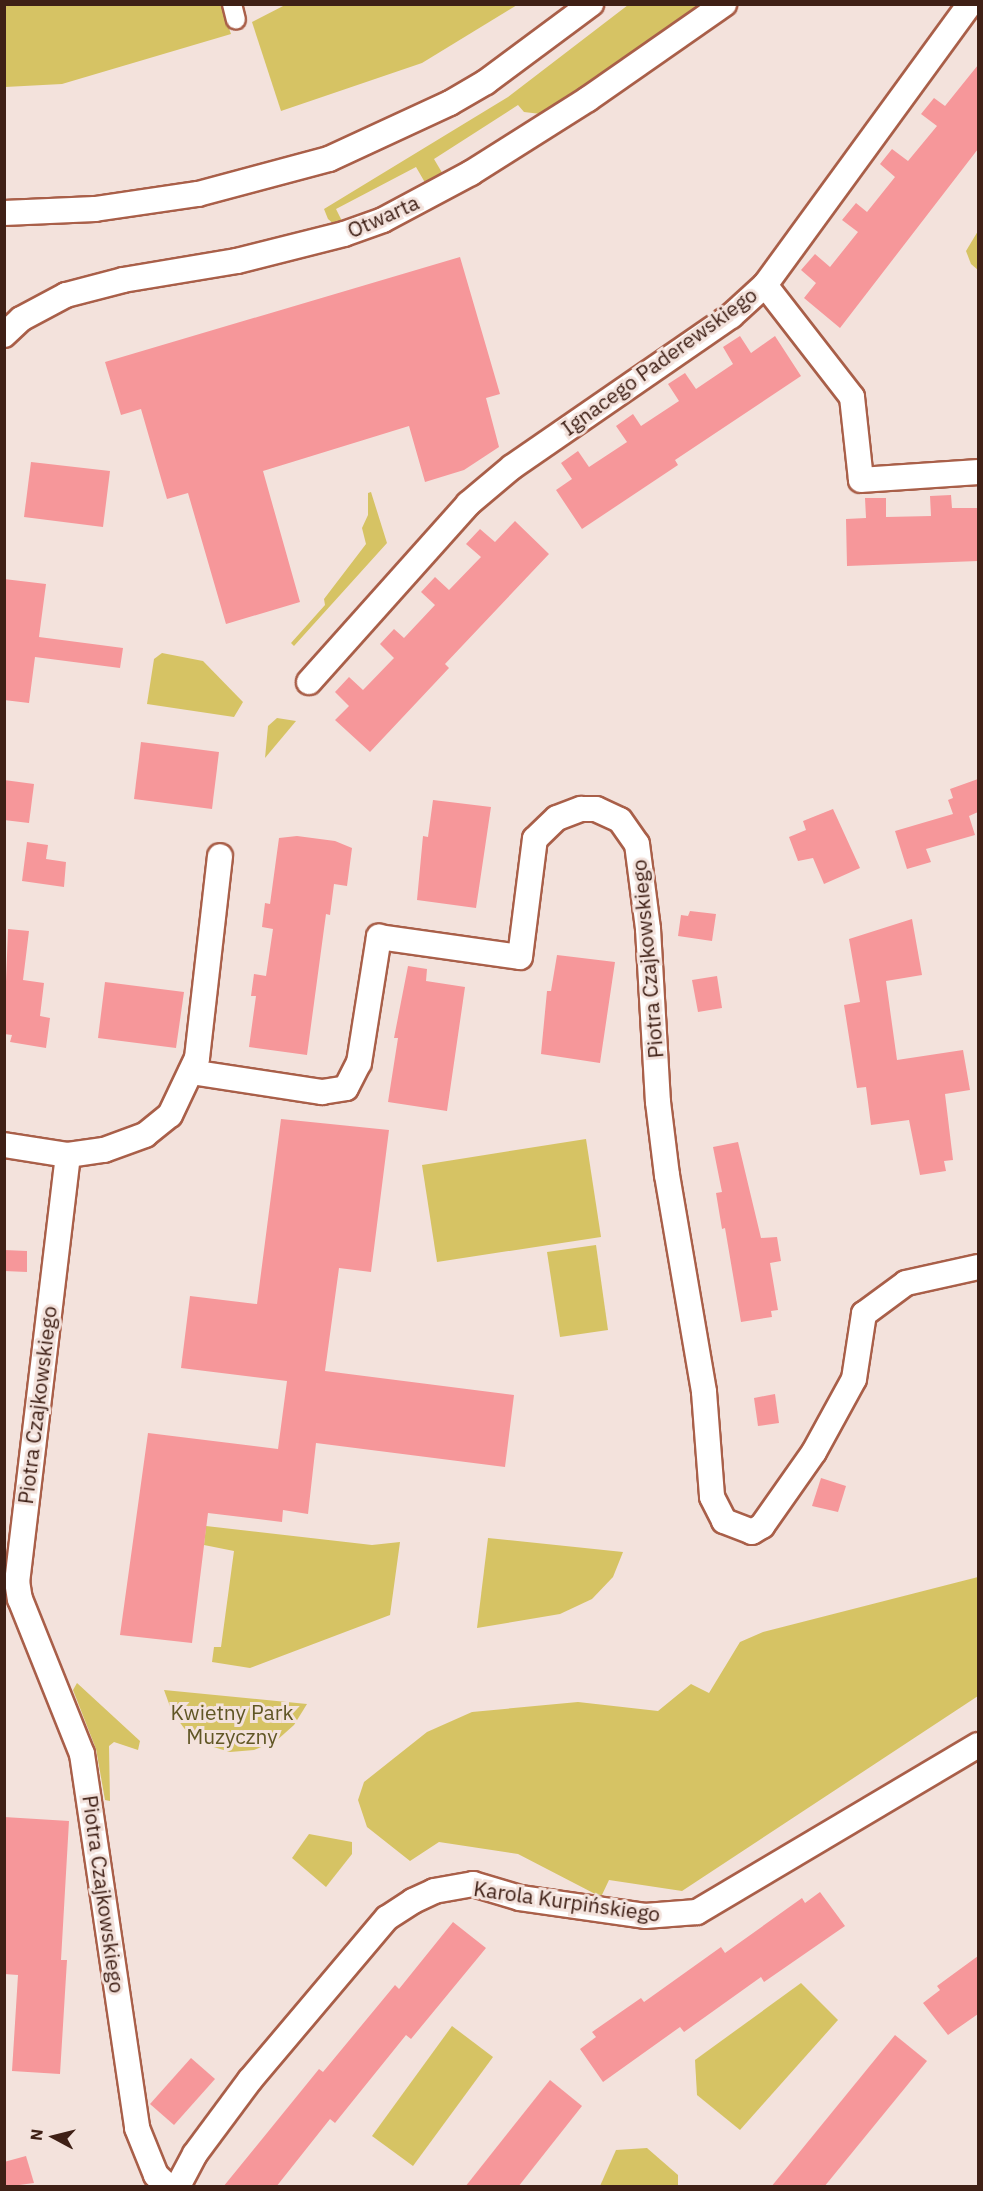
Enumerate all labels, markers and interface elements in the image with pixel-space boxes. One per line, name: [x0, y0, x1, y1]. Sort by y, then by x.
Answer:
street label: Otwarta: [343, 189, 423, 243]
street label: Ignacego Paderewskiego: [556, 282, 762, 440]
street label: Piotra Czajkowskiego: [626, 859, 668, 1059]
street label: Piotra Czajkowskiego: [12, 1305, 62, 1505]
park label: Kwietny Park Muzyczny: [170, 1699, 294, 1749]
street label: Piotra Czajkowskiego: [78, 1794, 130, 1994]
street label: Karola Kurpińskiego: [472, 1875, 662, 1927]
north arrow: [24, 2107, 84, 2167]
text: N: [26, 2128, 47, 2142]

